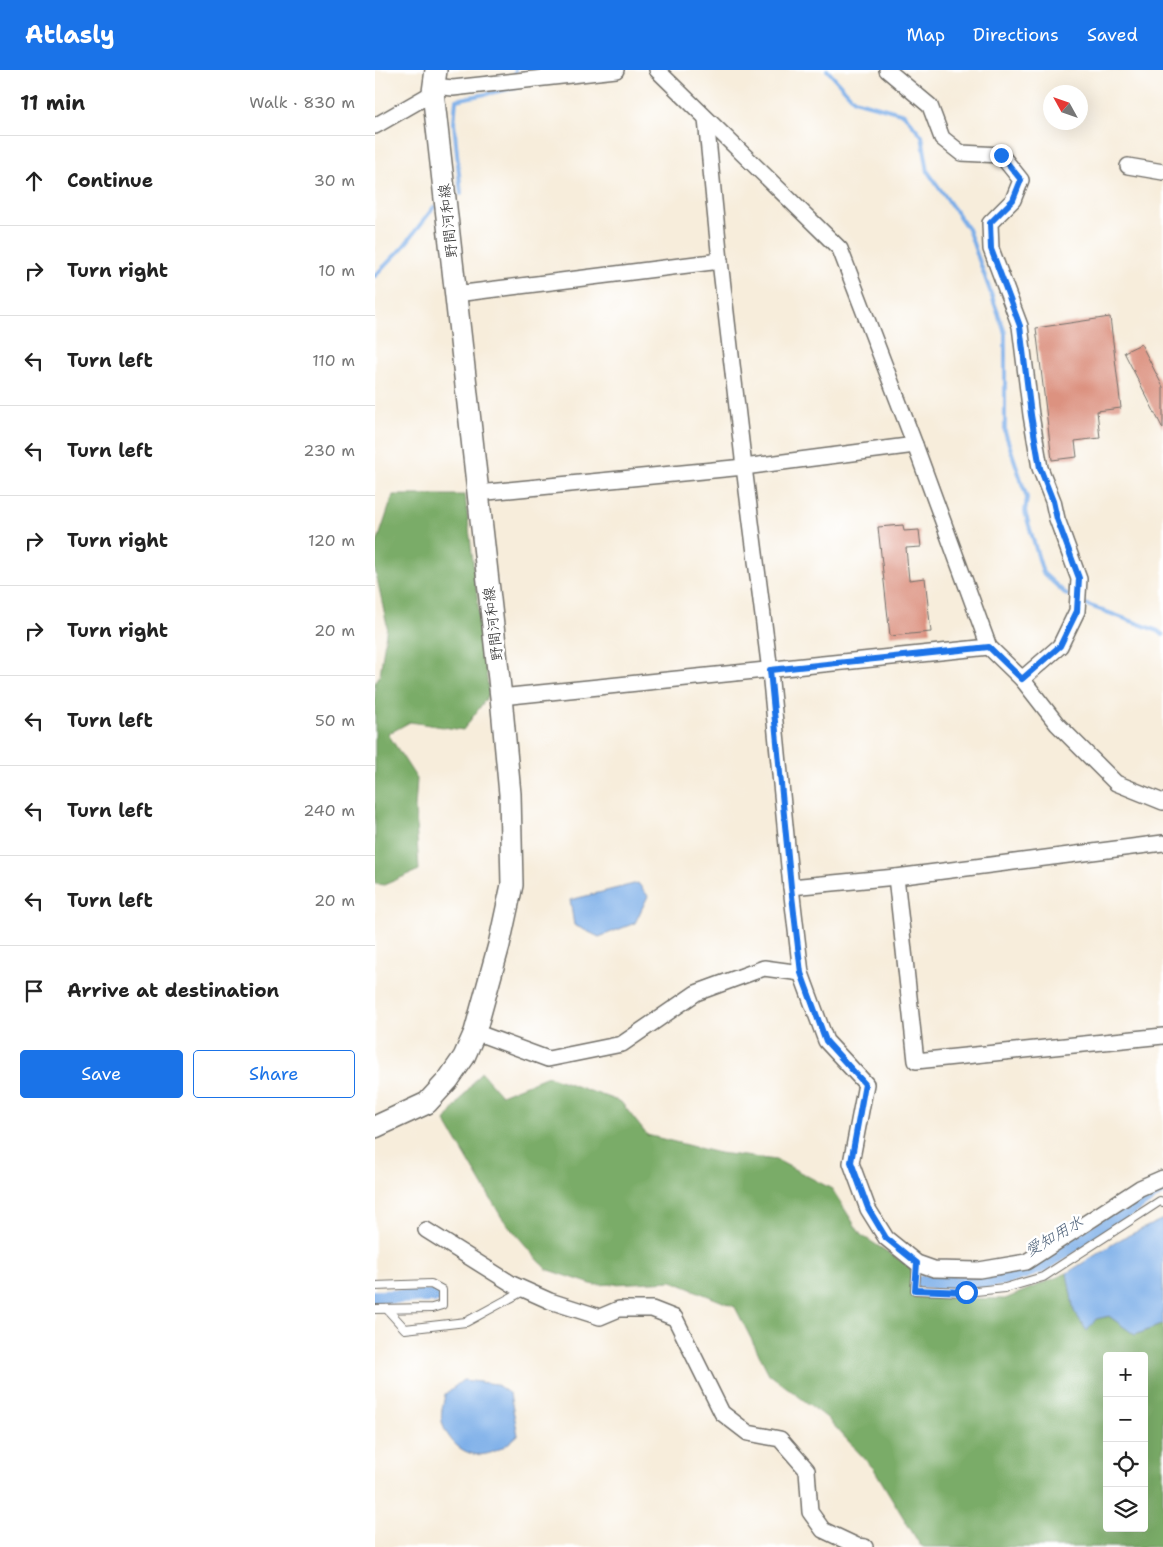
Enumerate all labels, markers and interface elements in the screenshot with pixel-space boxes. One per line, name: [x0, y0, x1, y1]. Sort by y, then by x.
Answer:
text: Atlasly: [25, 19, 115, 51]
text: Map: [907, 23, 945, 47]
text: Directions: [973, 23, 1059, 47]
text: Saved: [1087, 23, 1138, 47]
north arrow: [1043, 85, 1088, 130]
text: 11 min: [20, 89, 85, 117]
text: Walk · 830 m: [249, 92, 355, 113]
route end: [990, 144, 1013, 167]
icon: ahead: [20, 167, 48, 195]
text: Continue: [67, 168, 153, 193]
text: 30 m: [314, 170, 355, 191]
street label: 野間河和線: [434, 183, 462, 259]
icon: right: [20, 257, 48, 285]
text: Turn right: [67, 258, 168, 283]
text: 10 m: [318, 260, 355, 281]
icon: left: [20, 347, 48, 375]
text: Turn left: [67, 348, 153, 373]
text: 110 m: [312, 350, 355, 371]
icon: left: [20, 437, 48, 465]
text: Turn left: [67, 438, 153, 463]
text: 230 m: [303, 440, 355, 461]
icon: right: [20, 527, 48, 555]
text: Turn right: [67, 528, 168, 553]
text: 120 m: [308, 530, 355, 551]
street label: 野間河和線: [479, 586, 507, 662]
icon: right: [20, 617, 48, 645]
text: Turn right: [67, 618, 168, 643]
text: 20 m: [314, 620, 355, 641]
icon: left: [20, 707, 48, 735]
text: Turn left: [67, 708, 153, 733]
text: 50 m: [315, 710, 355, 731]
icon: left: [20, 797, 48, 825]
text: Turn left: [67, 798, 153, 823]
text: 240 m: [303, 800, 355, 821]
icon: left: [20, 887, 48, 915]
text: Turn left: [67, 888, 153, 913]
text: 20 m: [314, 890, 355, 911]
icon: arrive: [20, 977, 48, 1005]
text: Arrive at destination: [67, 978, 279, 1003]
button: Save: [20, 1050, 183, 1098]
button: Share: [193, 1050, 355, 1098]
water label: 愛知用水: [1021, 1211, 1087, 1261]
route start: [955, 1281, 978, 1304]
map controls: [1103, 1352, 1148, 1532]
button: +: [1103, 1352, 1148, 1397]
button: −: [1103, 1397, 1148, 1442]
button: locate: [1103, 1442, 1148, 1487]
button: layers: [1103, 1487, 1148, 1532]

